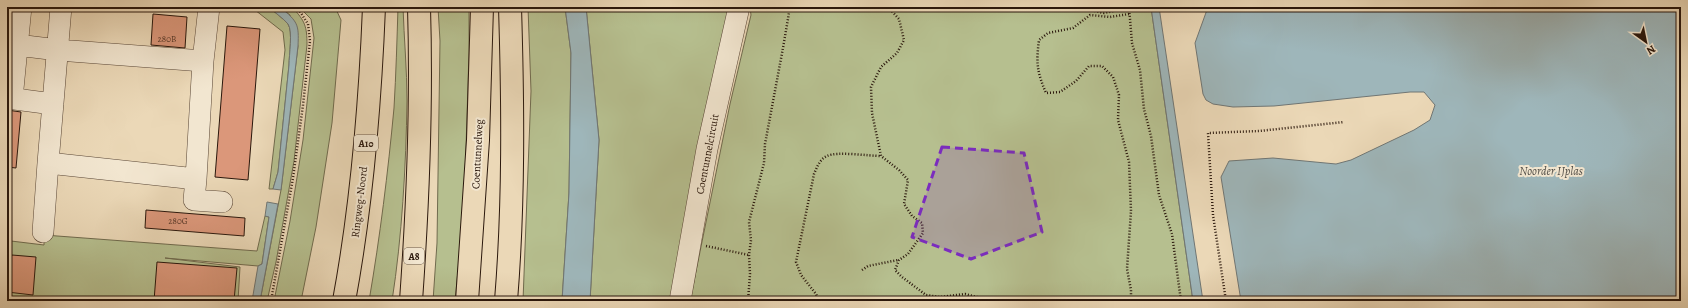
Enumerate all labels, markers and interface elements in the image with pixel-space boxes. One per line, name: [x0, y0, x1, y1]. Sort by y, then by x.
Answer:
north arrow: [1626, 22, 1666, 62]
house number: 280B: [158, 33, 176, 45]
text: N: [1644, 41, 1659, 58]
street label: Coentunnelcircuit: [692, 112, 723, 196]
street label: Coentunnelweg: [468, 118, 487, 190]
road number: A10: [354, 135, 378, 151]
water label: Noorder IJplas: [1519, 163, 1583, 179]
street label: Ringweg-Noord: [348, 165, 371, 239]
house number: 280G: [168, 215, 188, 227]
road number: A8: [404, 248, 424, 264]

